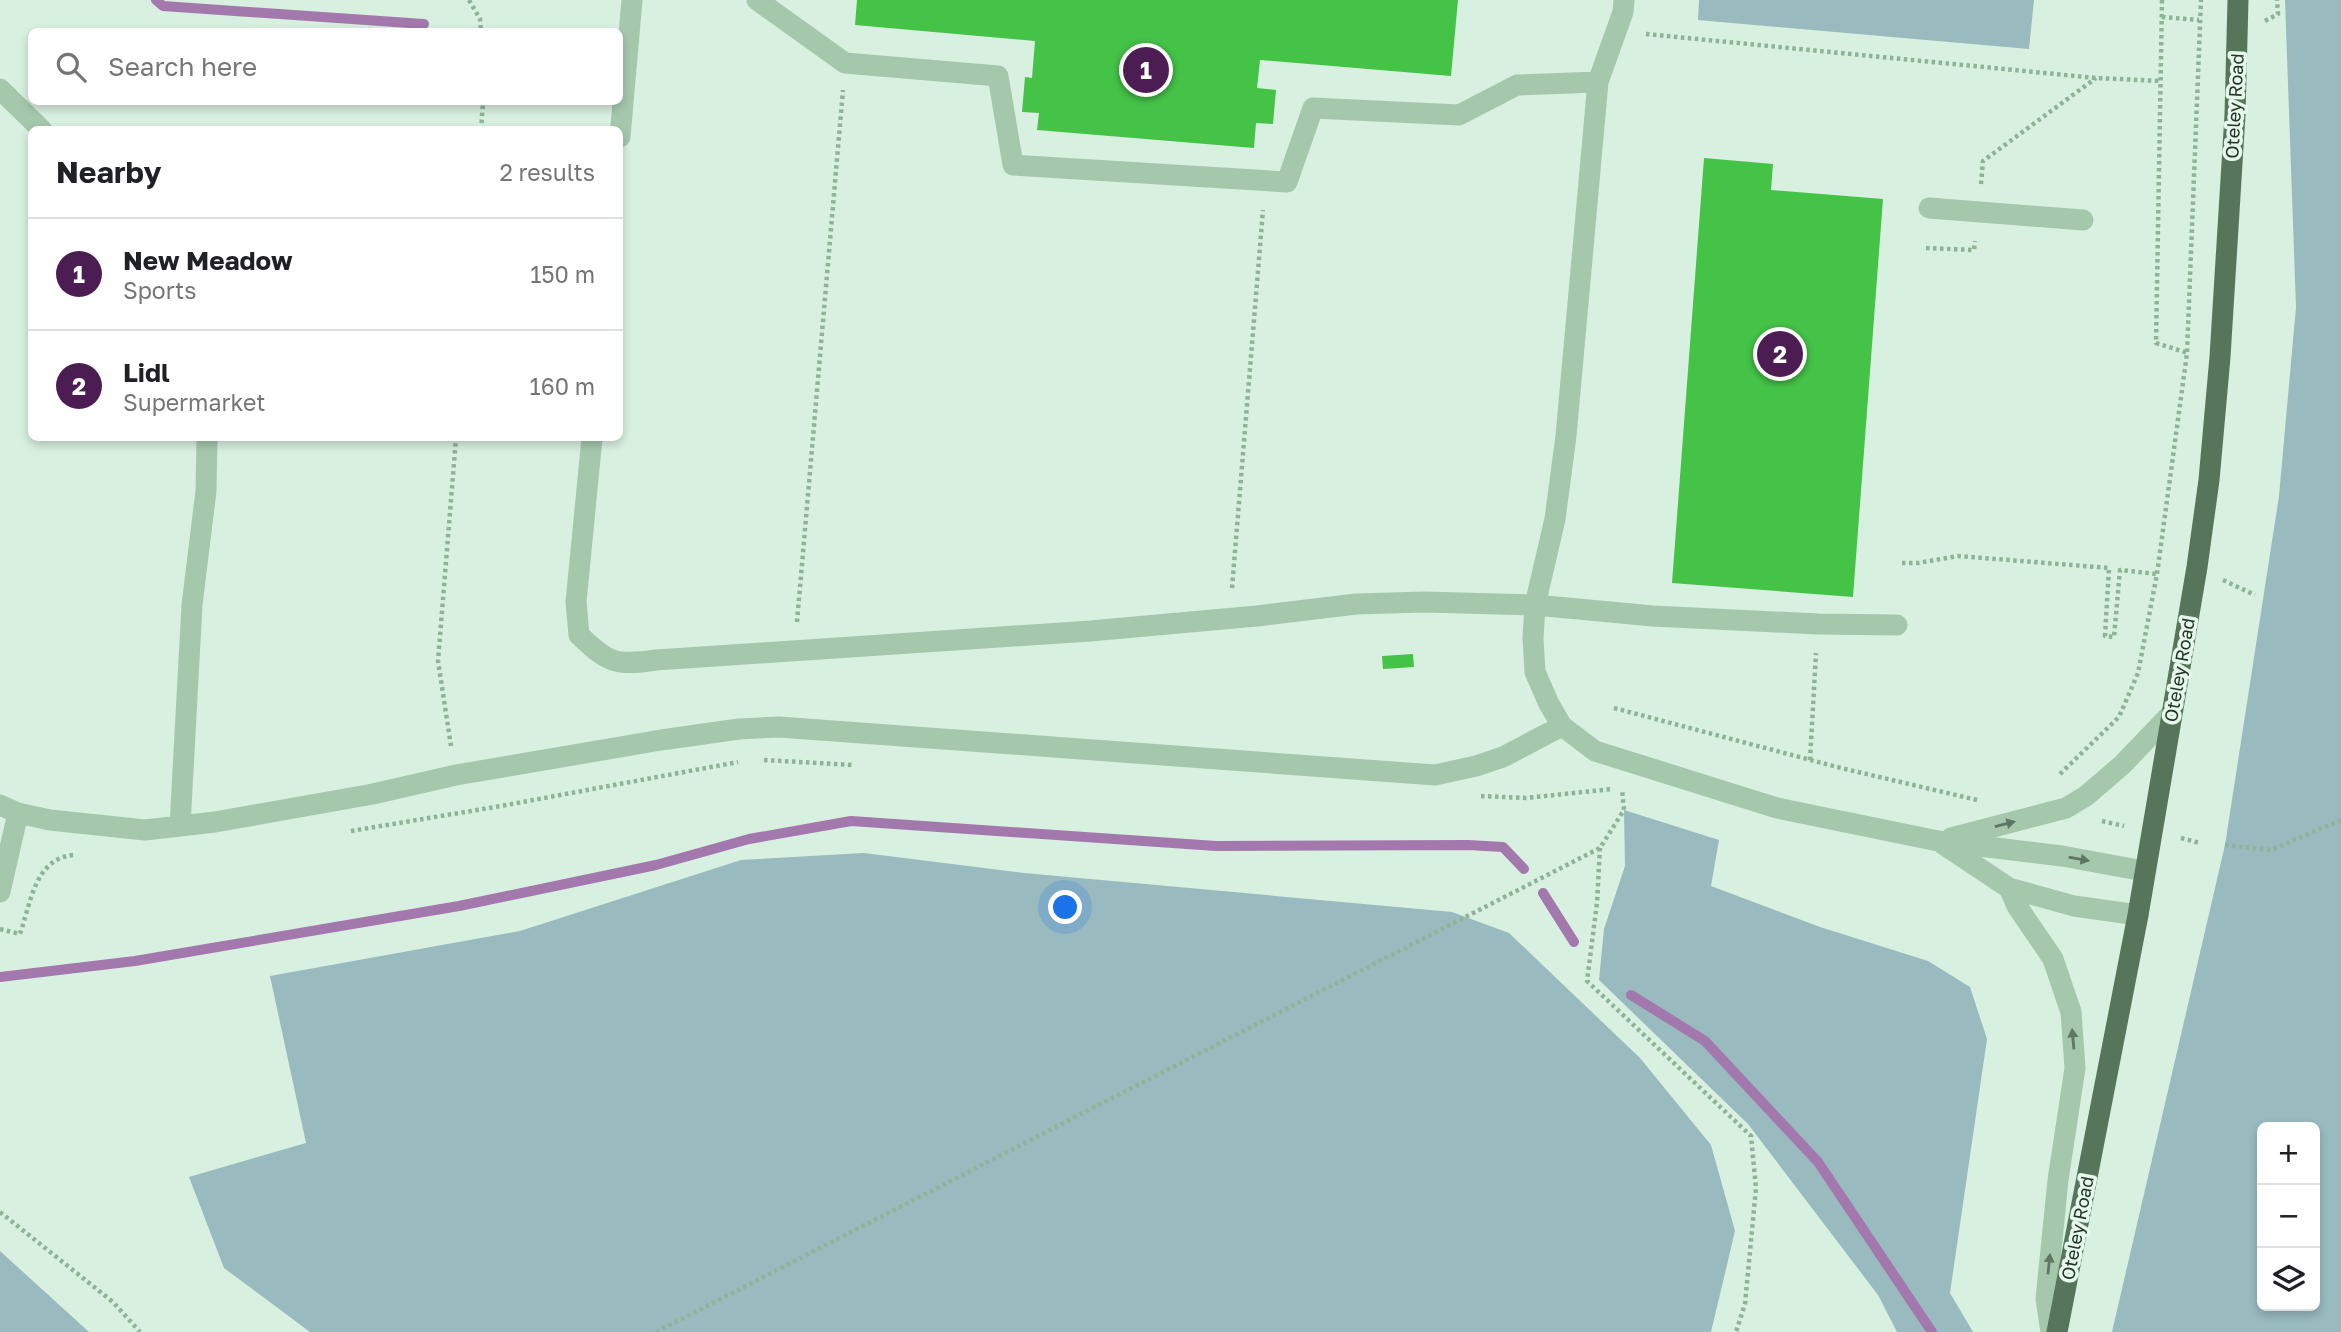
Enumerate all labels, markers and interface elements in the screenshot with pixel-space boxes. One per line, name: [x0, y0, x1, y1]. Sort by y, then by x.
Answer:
search box: [28, 28, 623, 105]
pin: 1: [1123, 44, 1169, 96]
icon: search: [52, 48, 90, 86]
text: Search here: [108, 51, 257, 82]
street label: Oteley Road: [2220, 53, 2248, 159]
text: Nearby: [56, 154, 161, 190]
text: 2 results: [499, 158, 595, 186]
text: New Meadow: [123, 245, 293, 276]
text: 1: [73, 260, 85, 288]
text: 150 m: [530, 260, 595, 288]
text: Sports: [123, 276, 197, 304]
pin: 2: [1757, 328, 1803, 380]
text: Lidl: [123, 357, 170, 388]
text: 2: [72, 372, 86, 400]
text: 160 m: [530, 372, 595, 400]
text: Supermarket: [123, 388, 266, 416]
street label: Oteley Road: [2159, 616, 2199, 724]
one-way arrow: [1994, 818, 2016, 829]
one-way arrow: [2068, 854, 2090, 865]
your location: [1048, 890, 1082, 924]
one-way arrow: [2067, 1028, 2078, 1050]
map controls: [2257, 1122, 2320, 1311]
button: +: [2257, 1122, 2320, 1185]
street label: Oteley Road: [2056, 1174, 2098, 1282]
button: −: [2257, 1185, 2320, 1248]
button: layers: [2257, 1248, 2320, 1311]
one-way arrow: [2044, 1253, 2055, 1275]

